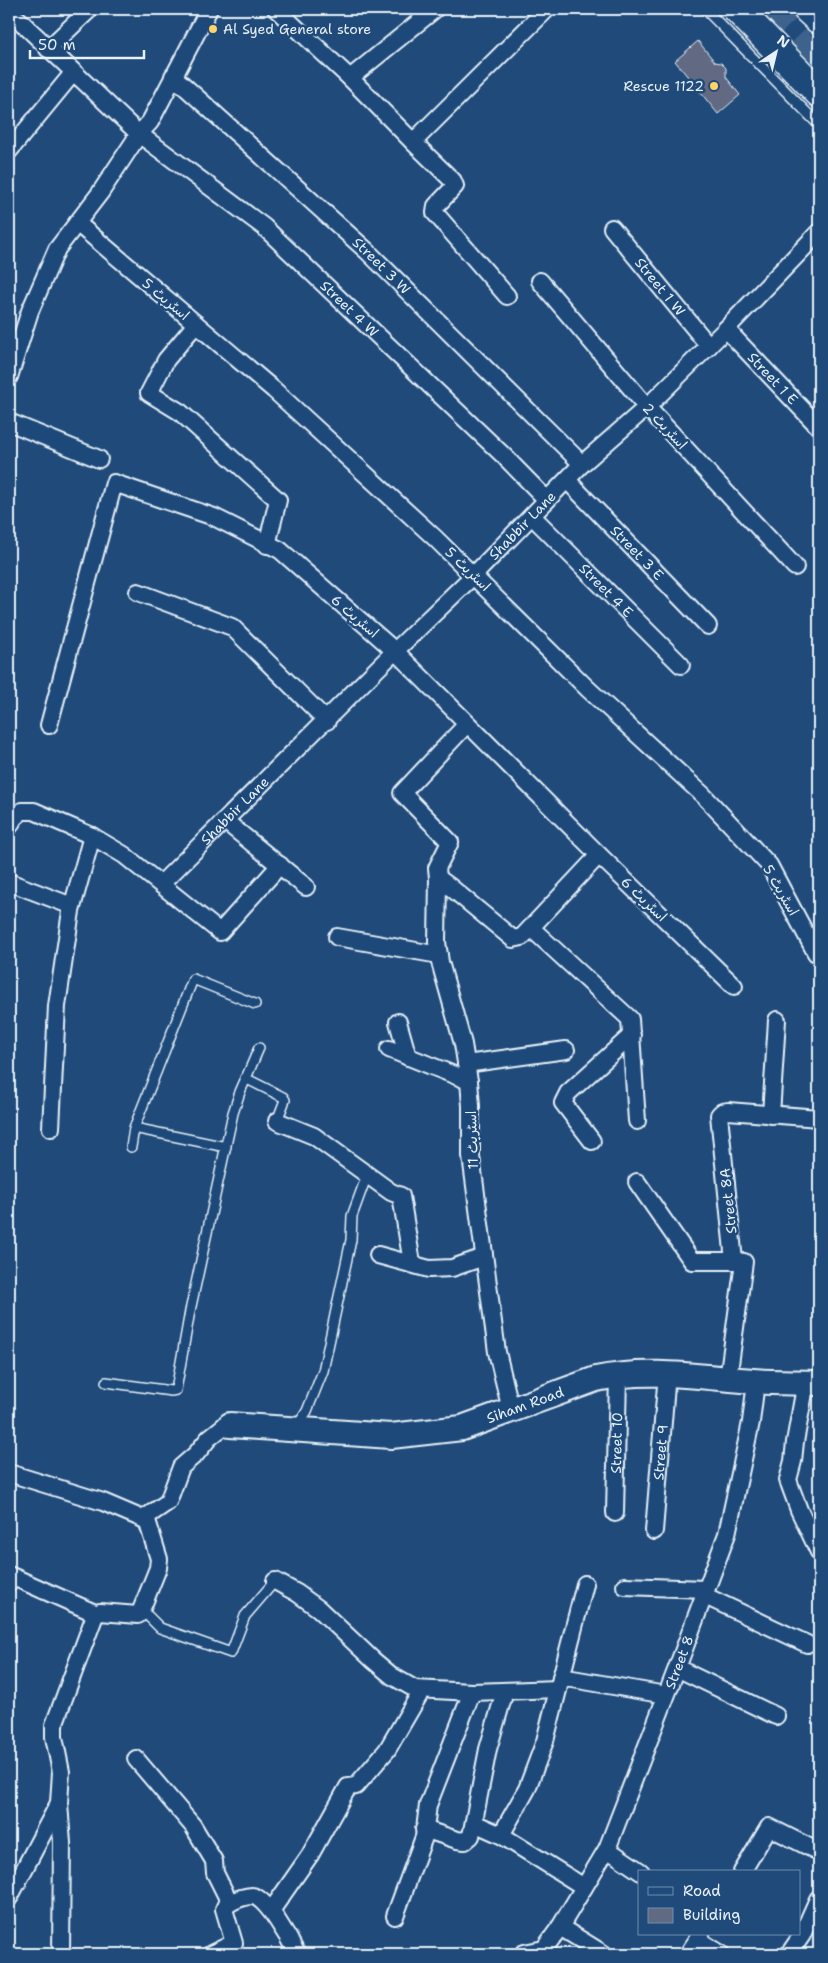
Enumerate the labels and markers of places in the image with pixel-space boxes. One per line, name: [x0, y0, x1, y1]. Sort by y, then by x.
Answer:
place label: Al Syed General store: [223, 20, 371, 38]
marker: Al Syed General store: [207, 23, 219, 35]
place label: Rescue 1122: [624, 77, 704, 95]
marker: Rescue 1122: [708, 80, 720, 92]

